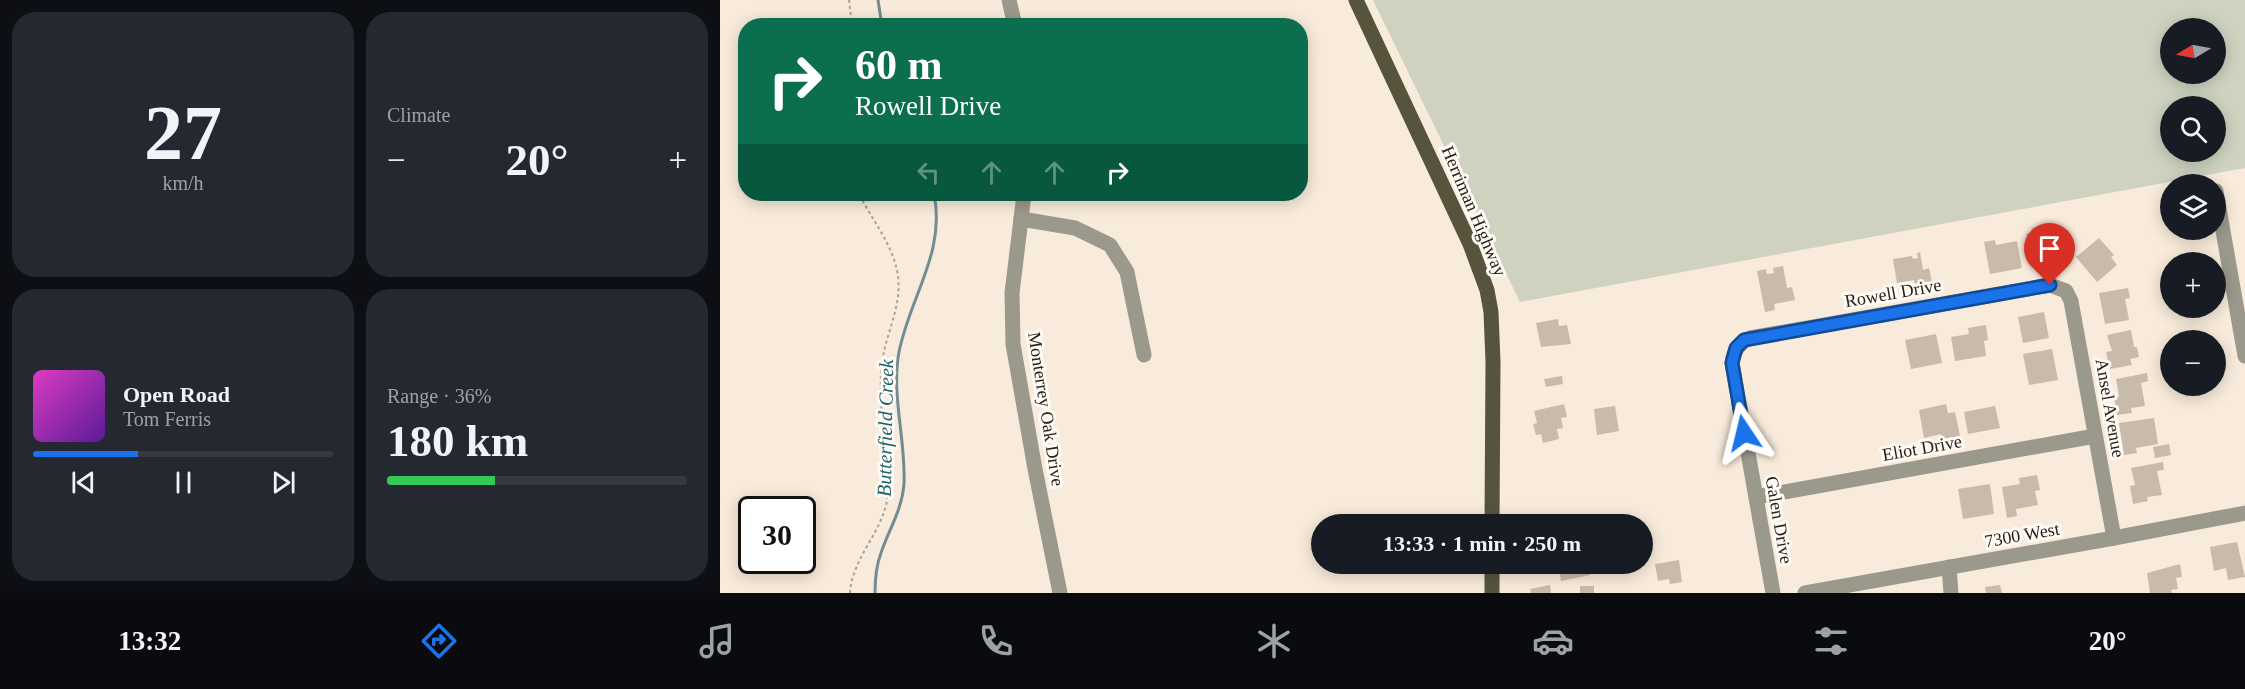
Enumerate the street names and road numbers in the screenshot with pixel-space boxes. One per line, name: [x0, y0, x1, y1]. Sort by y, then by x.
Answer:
street label: Herriman Highway: [1438, 143, 1510, 279]
street label: Rowell Drive: [1843, 275, 1943, 311]
street label: Monterrey Oak Drive: [1024, 330, 1068, 488]
street label: Ansel Avenue: [2091, 357, 2129, 459]
street label: Eliot Drive: [1881, 431, 1963, 465]
street label: Galen Drive: [1761, 475, 1797, 565]
street label: 7300 West: [1983, 519, 2061, 551]

